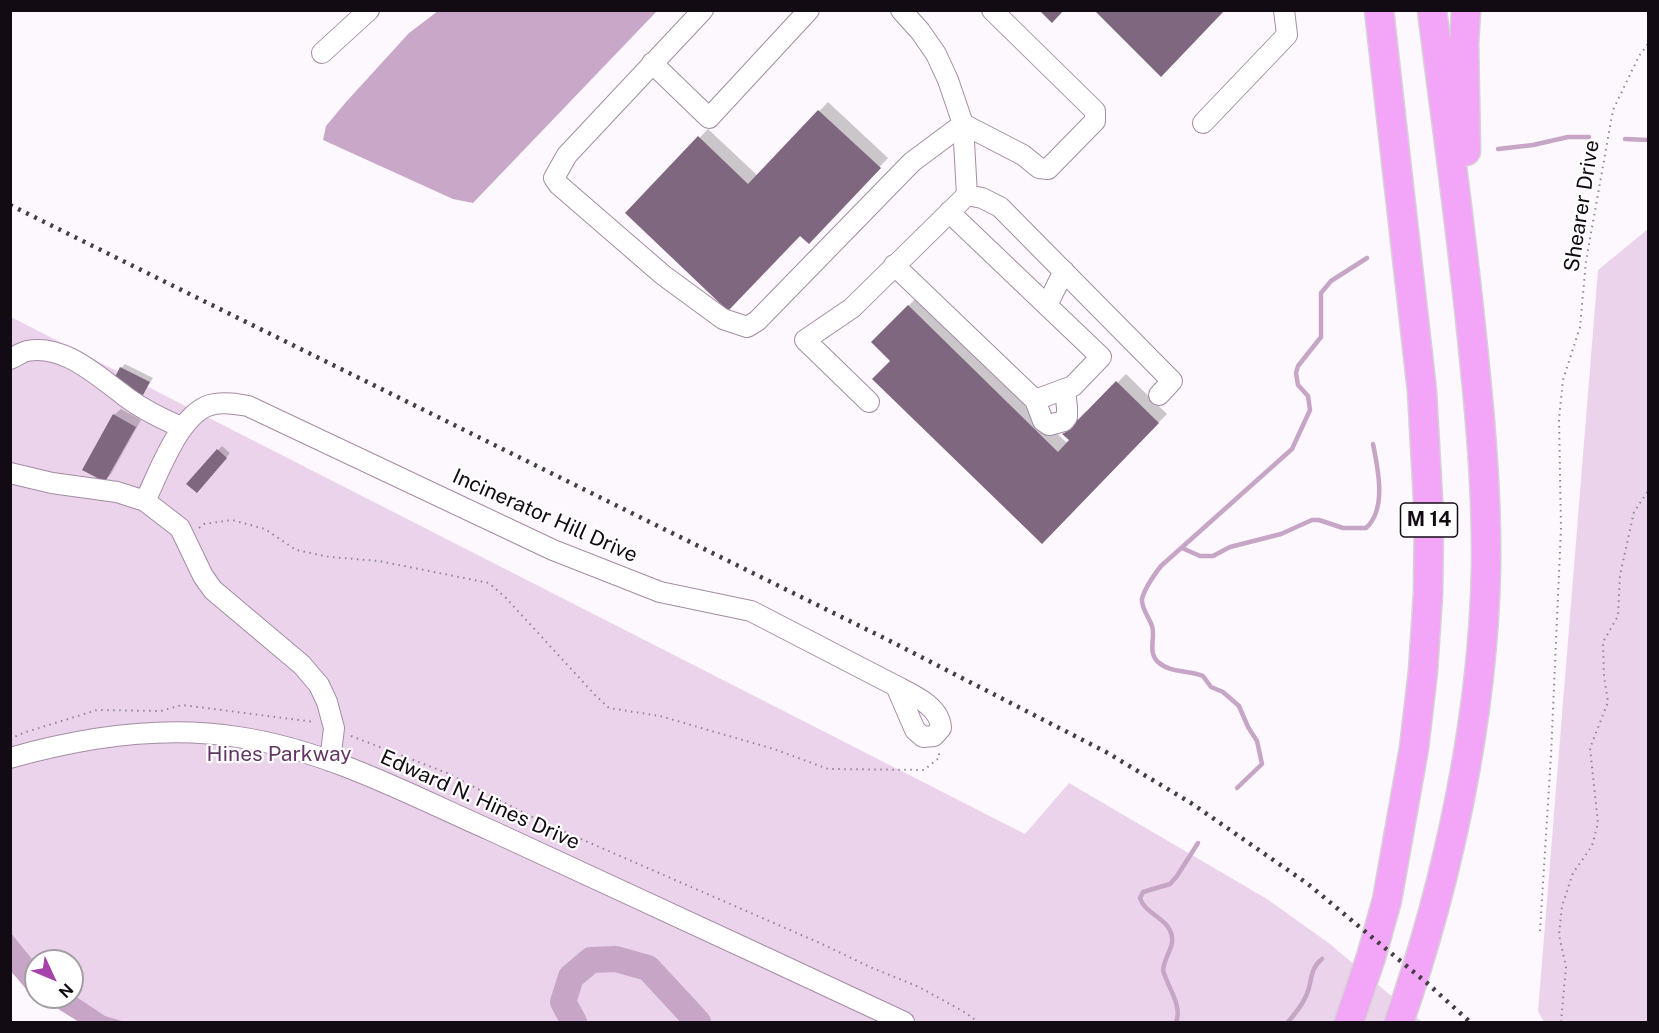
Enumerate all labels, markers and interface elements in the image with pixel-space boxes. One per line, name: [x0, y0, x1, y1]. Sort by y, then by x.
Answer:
street label: Shearer Drive: [1559, 138, 1605, 274]
street label: Incinerator Hill Drive: [449, 464, 641, 568]
road number: M 14: [1400, 503, 1458, 537]
park label: Hines Parkway: [207, 742, 351, 768]
street label: Edward N. Hines Drive: [376, 745, 584, 855]
north arrow: [24, 949, 84, 1009]
text: N: [55, 979, 77, 1002]

